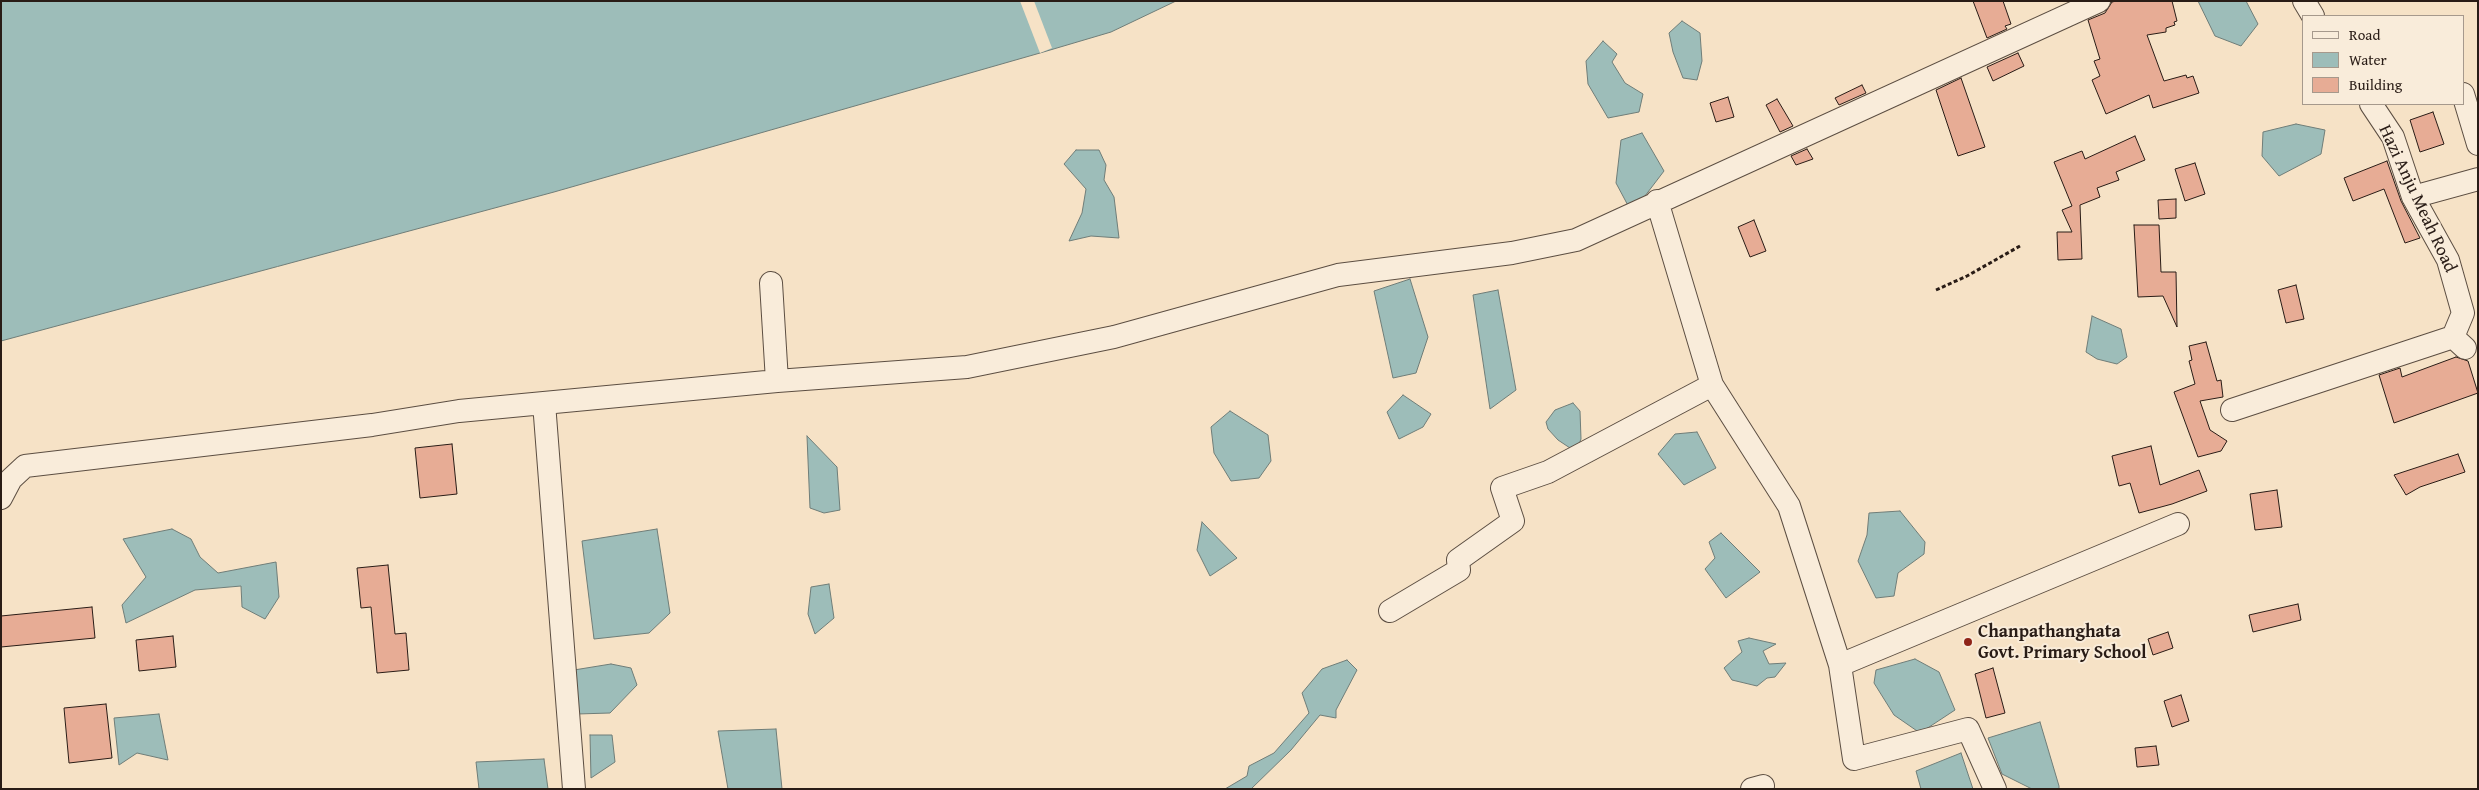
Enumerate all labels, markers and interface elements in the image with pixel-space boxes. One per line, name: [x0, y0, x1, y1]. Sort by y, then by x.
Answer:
legend: [2302, 15, 2464, 105]
text: Road: [2349, 24, 2380, 45]
text: Water: [2349, 49, 2387, 70]
text: Building: [2349, 74, 2402, 95]
street label: Hazi Anju Meah Road: [2373, 122, 2461, 276]
place label: Chanpathanghata Govt. Primary School: [1978, 621, 2147, 664]
marker: Chanpathanghata Govt. Primary School: [1962, 636, 1974, 648]

